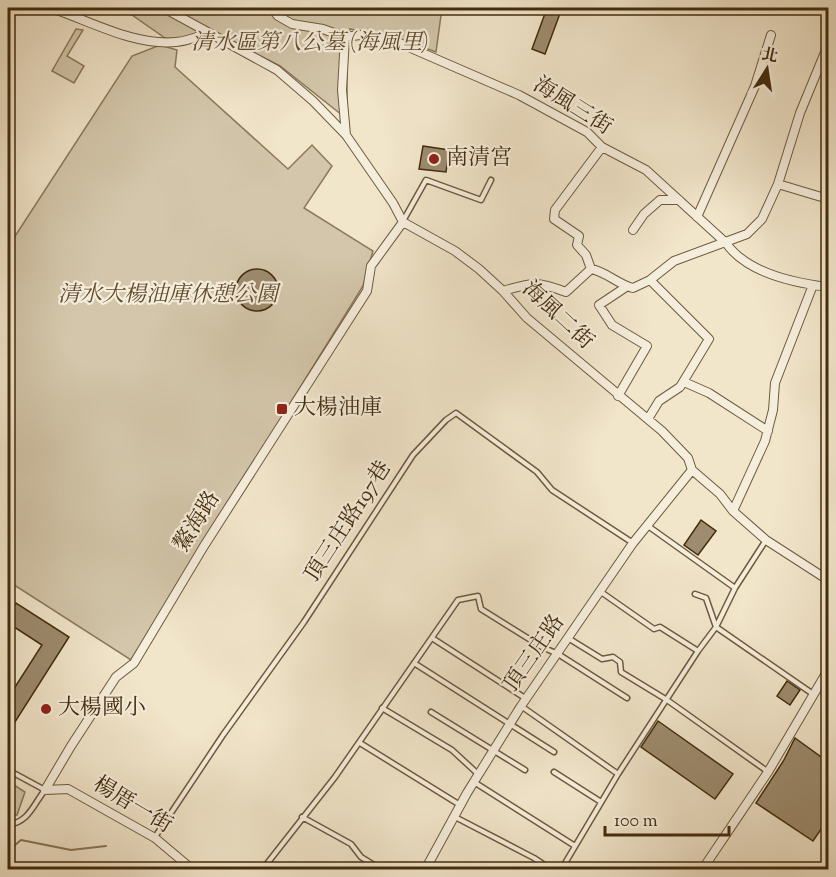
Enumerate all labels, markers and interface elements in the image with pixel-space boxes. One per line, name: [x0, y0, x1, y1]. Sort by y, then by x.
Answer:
park label: 清水區第八公墓 (海風里): [191, 28, 429, 60]
north arrow: [737, 39, 797, 99]
text: 北: [759, 44, 780, 70]
street label: 海風三街: [526, 70, 618, 144]
place label: 南清宮: [446, 143, 512, 175]
marker: 南清宮: [427, 152, 441, 166]
street label: 海風二街: [514, 274, 600, 358]
park label: 清水大楊油庫休憩公園: [58, 280, 281, 312]
place label: 大楊油庫: [294, 393, 382, 425]
marker: 大楊油庫: [275, 402, 289, 416]
street label: 頂三庄路197巷: [298, 455, 400, 589]
street label: 鰲海路: [167, 486, 229, 558]
street label: 頂三庄路: [497, 609, 573, 699]
place label: 大楊國小: [58, 693, 146, 725]
marker: 大楊國小: [39, 702, 53, 716]
street label: 楊厝一街: [86, 770, 178, 842]
scale bar: [605, 799, 730, 837]
text: 100 m: [614, 809, 658, 835]

